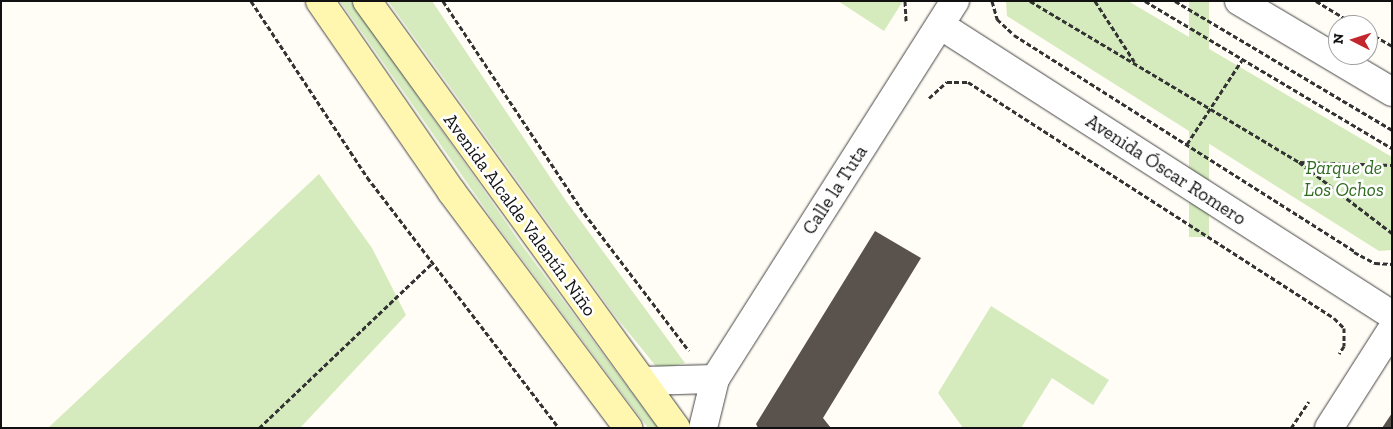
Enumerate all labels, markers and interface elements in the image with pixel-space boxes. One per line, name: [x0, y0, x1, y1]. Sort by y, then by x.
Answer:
north arrow: [1328, 15, 1378, 65]
text: N: [1330, 33, 1347, 45]
street label: Avenida Alcalde Valentín Niño: [438, 109, 602, 321]
street label: Avenida Óscar Romero: [1082, 110, 1250, 230]
street label: Calle la Tuta: [798, 141, 872, 239]
park label: Parque de Los Ochos: [1304, 157, 1384, 201]

